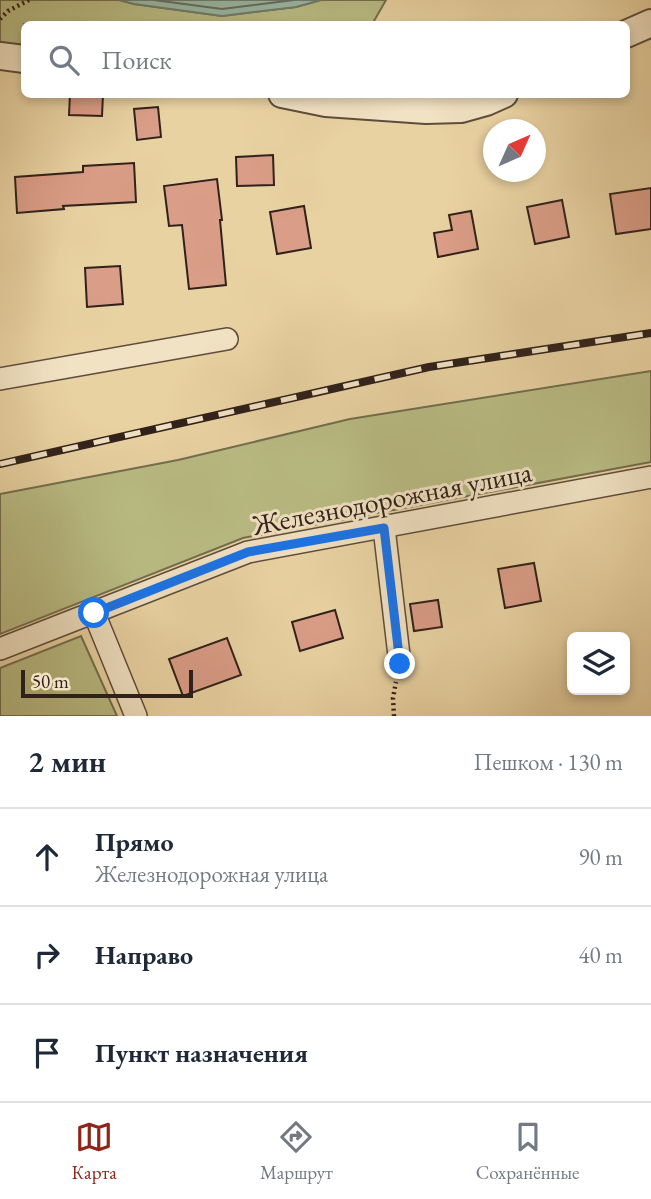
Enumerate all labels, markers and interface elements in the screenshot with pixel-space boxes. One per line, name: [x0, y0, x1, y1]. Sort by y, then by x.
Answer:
search box: [21, 21, 630, 98]
icon: search: [45, 41, 83, 79]
text: Поиск: [101, 43, 172, 77]
north arrow: [483, 119, 546, 182]
street label: Железнодорожная улица: [248, 453, 536, 543]
route start: [78, 597, 109, 628]
map controls: [567, 632, 630, 695]
button: layers: [567, 632, 630, 695]
route end: [384, 648, 415, 679]
scale bar: [21, 667, 192, 699]
text: 50 m: [32, 669, 69, 694]
text: 2 мин: [28, 742, 106, 781]
text: Пешком · 130 m: [474, 747, 623, 777]
text: Прямо: [95, 825, 174, 859]
icon: ahead: [28, 838, 66, 876]
text: 90 m: [578, 842, 623, 872]
text: Железнодорожная улица: [95, 859, 328, 889]
icon: right: [28, 936, 66, 974]
text: Направо: [95, 938, 193, 972]
text: 40 m: [578, 940, 623, 970]
icon: arrive: [28, 1034, 66, 1072]
text: Пункт назначения: [95, 1036, 308, 1070]
tab: Карта: [72, 1118, 117, 1185]
tab: Маршрут: [260, 1118, 333, 1185]
tab: Сохранённые: [476, 1118, 579, 1185]

